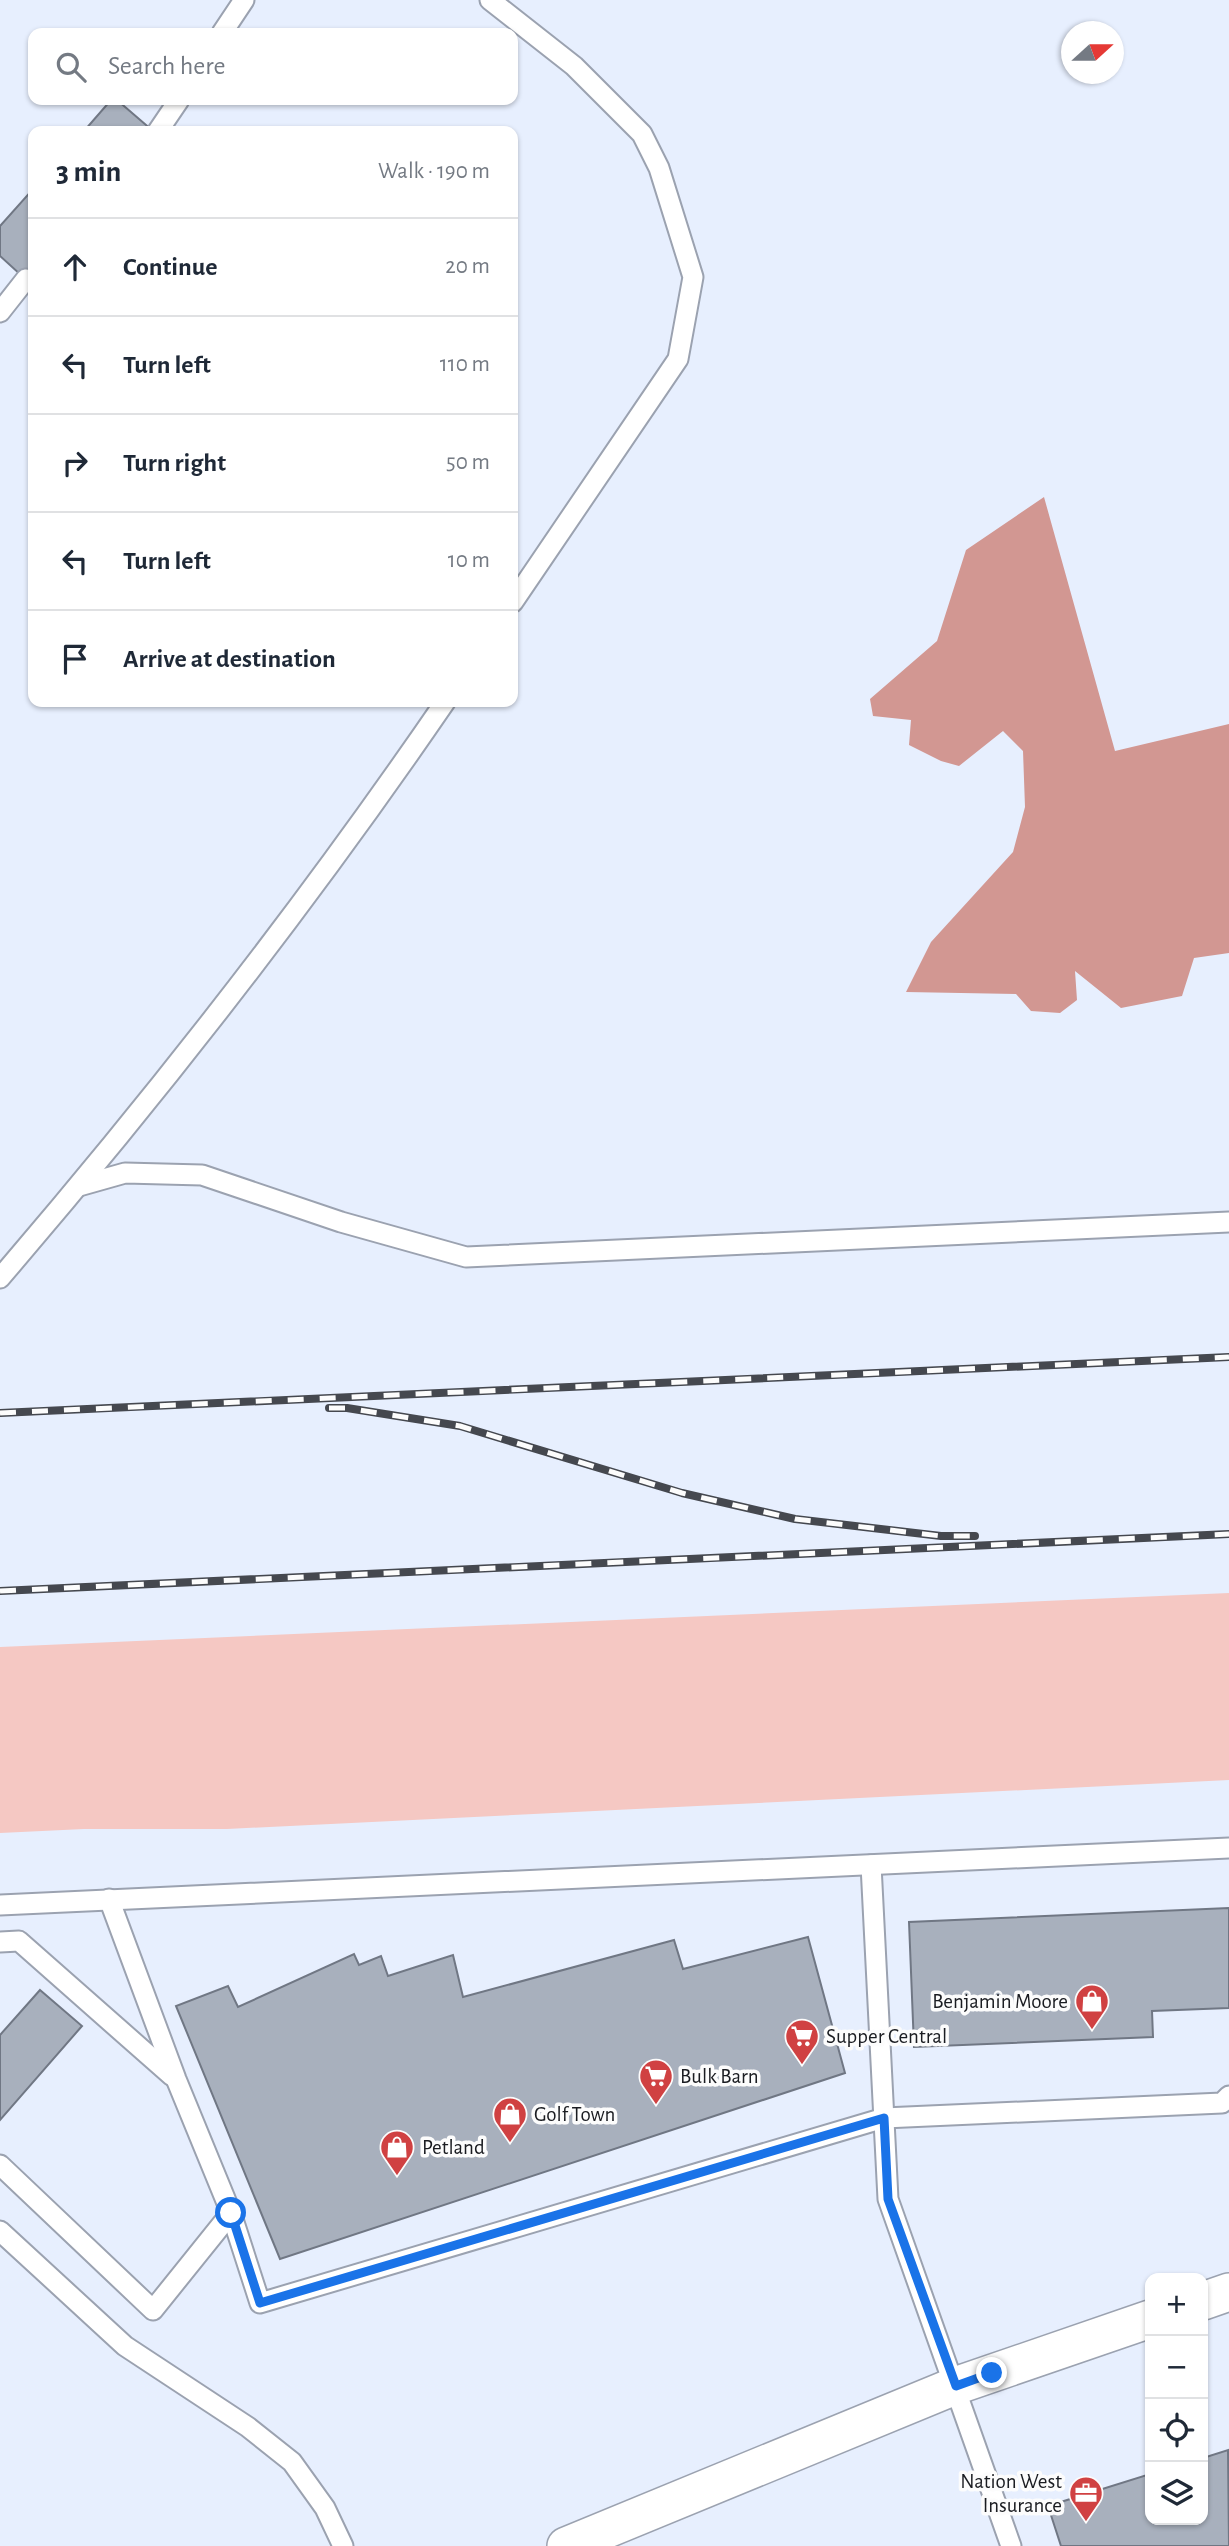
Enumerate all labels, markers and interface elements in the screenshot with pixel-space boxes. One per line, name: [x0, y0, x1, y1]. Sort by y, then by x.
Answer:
north arrow: [1061, 21, 1124, 84]
search box: [28, 28, 518, 105]
icon: search: [52, 48, 90, 86]
text: Search here: [108, 53, 226, 79]
text: 3 min: [56, 157, 121, 187]
text: Walk · 190 m: [378, 160, 490, 183]
icon: ahead: [56, 248, 94, 286]
text: Continue: [123, 254, 218, 280]
text: 20 m: [445, 255, 490, 278]
icon: left: [56, 346, 94, 384]
text: Turn left: [123, 352, 211, 378]
text: 110 m: [440, 353, 490, 376]
icon: right: [56, 444, 94, 482]
text: Turn right: [123, 450, 226, 476]
text: 50 m: [446, 451, 490, 474]
icon: left: [56, 542, 94, 580]
text: Turn left: [123, 548, 211, 574]
text: 10 m: [448, 549, 490, 572]
icon: arrive: [56, 640, 94, 678]
text: Arrive at destination: [123, 646, 336, 672]
shop icon: Benjamin Moore: [1073, 1982, 1111, 2031]
place label: Benjamin Moore: [932, 1991, 1068, 2012]
supermarket icon: Supper Central: [783, 2017, 821, 2066]
place label: Supper Central: [826, 2026, 947, 2047]
supermarket icon: Bulk Barn: [637, 2057, 675, 2106]
place label: Bulk Barn: [680, 2066, 759, 2087]
shop icon: Golf Town: [491, 2095, 529, 2144]
place label: Golf Town: [534, 2104, 615, 2125]
shop icon: Petland: [378, 2128, 416, 2177]
place label: Petland: [422, 2137, 485, 2158]
route start: [215, 2197, 246, 2228]
map controls: [1145, 2273, 1208, 2525]
button: +: [1145, 2273, 1208, 2336]
button: −: [1145, 2336, 1208, 2399]
route end: [976, 2357, 1007, 2388]
button: locate: [1145, 2399, 1208, 2462]
button: layers: [1145, 2462, 1208, 2525]
place label: Nation West Insurance: [960, 2471, 1062, 2516]
office icon: Nation West Insurance: [1067, 2474, 1105, 2523]

